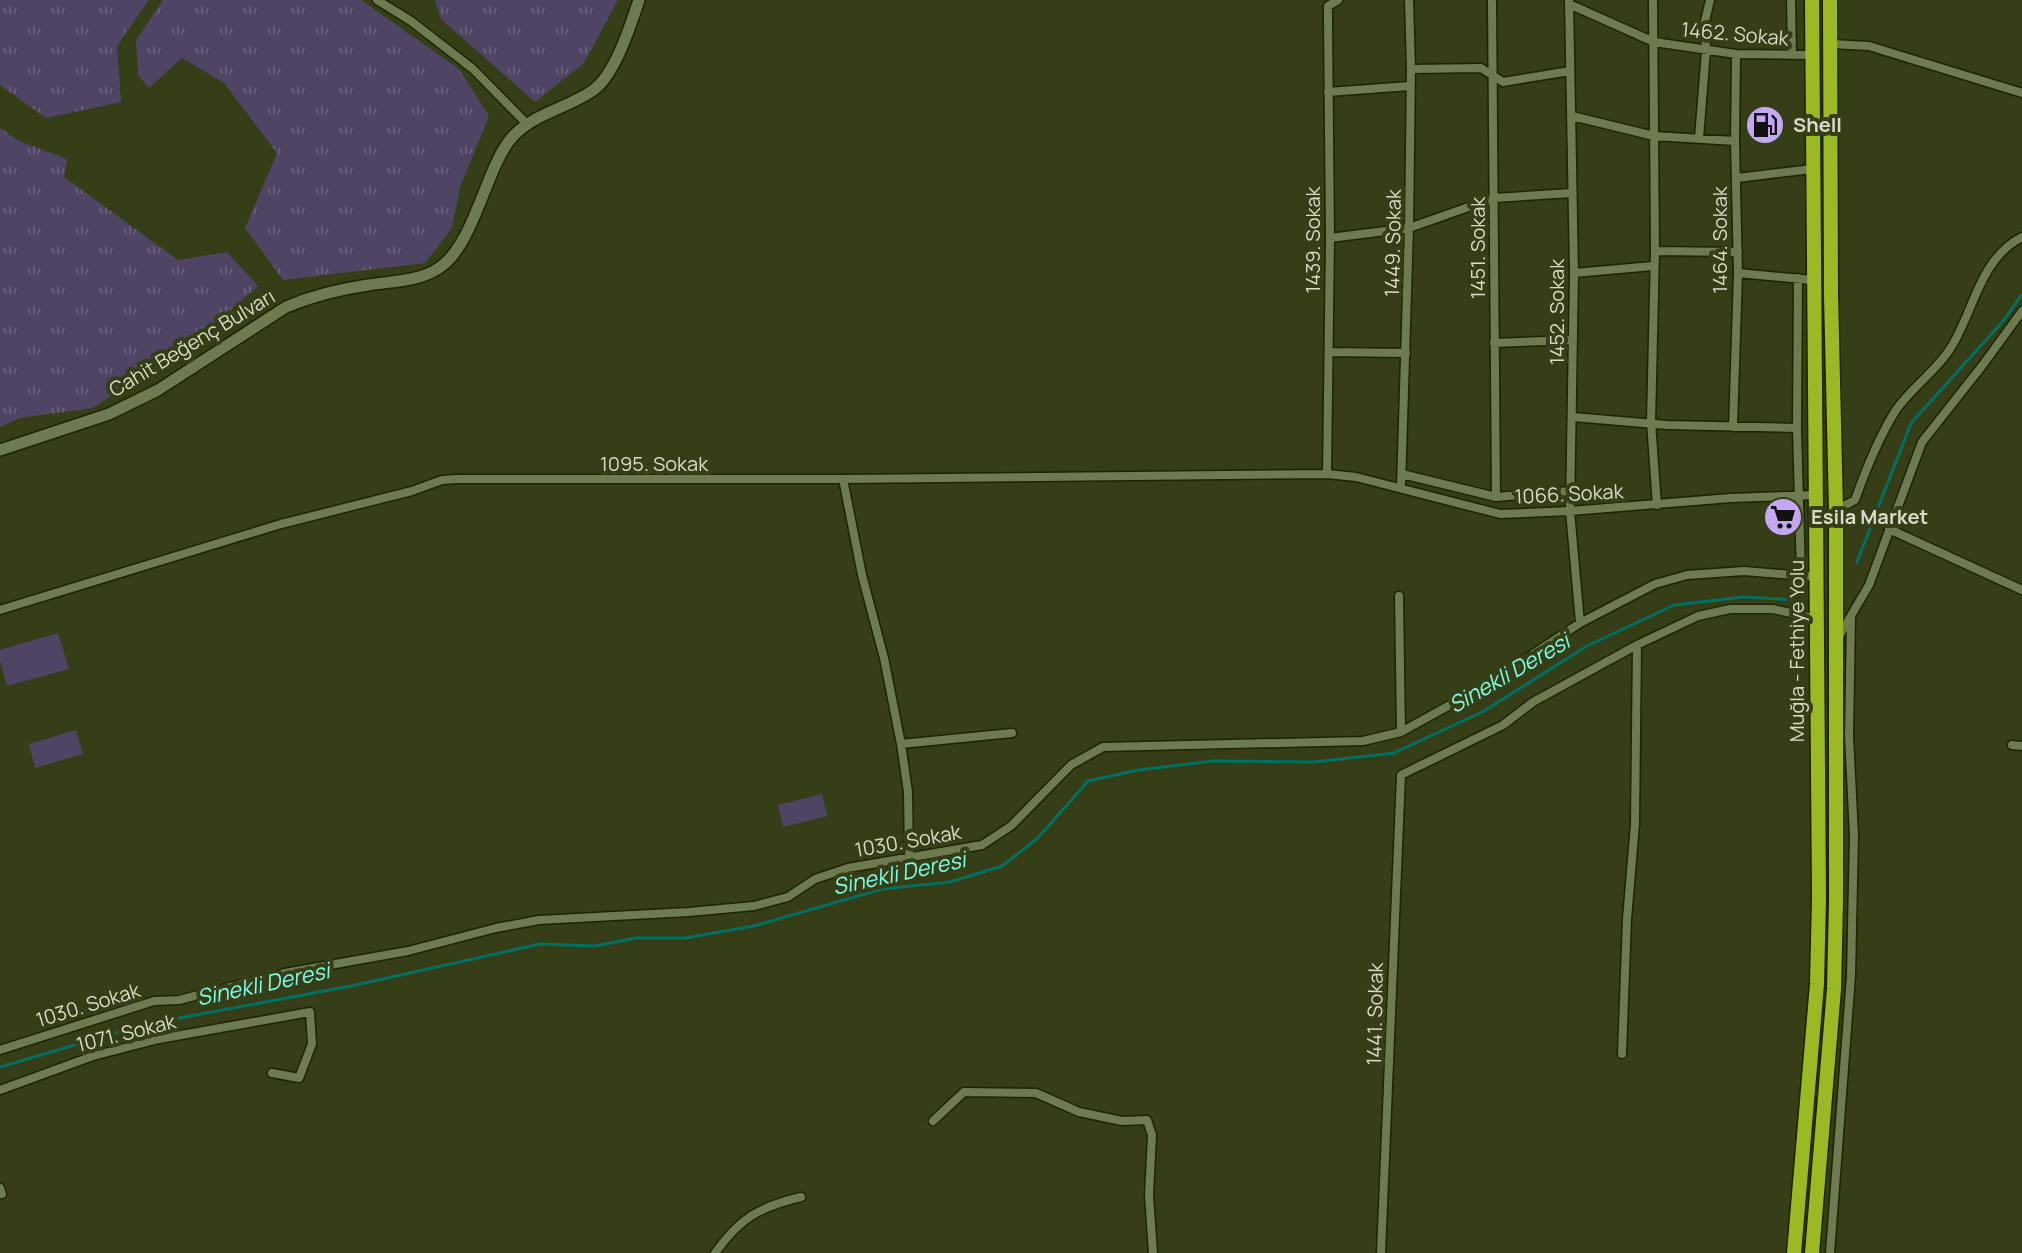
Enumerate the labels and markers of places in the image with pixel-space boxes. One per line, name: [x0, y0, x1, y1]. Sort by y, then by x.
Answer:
fuel station icon: Shell: [1744, 104, 1786, 146]
place label: Shell: [1793, 111, 1842, 138]
supermarket icon: Esila Market: [1762, 496, 1804, 538]
place label: Esila Market: [1811, 503, 1928, 530]

